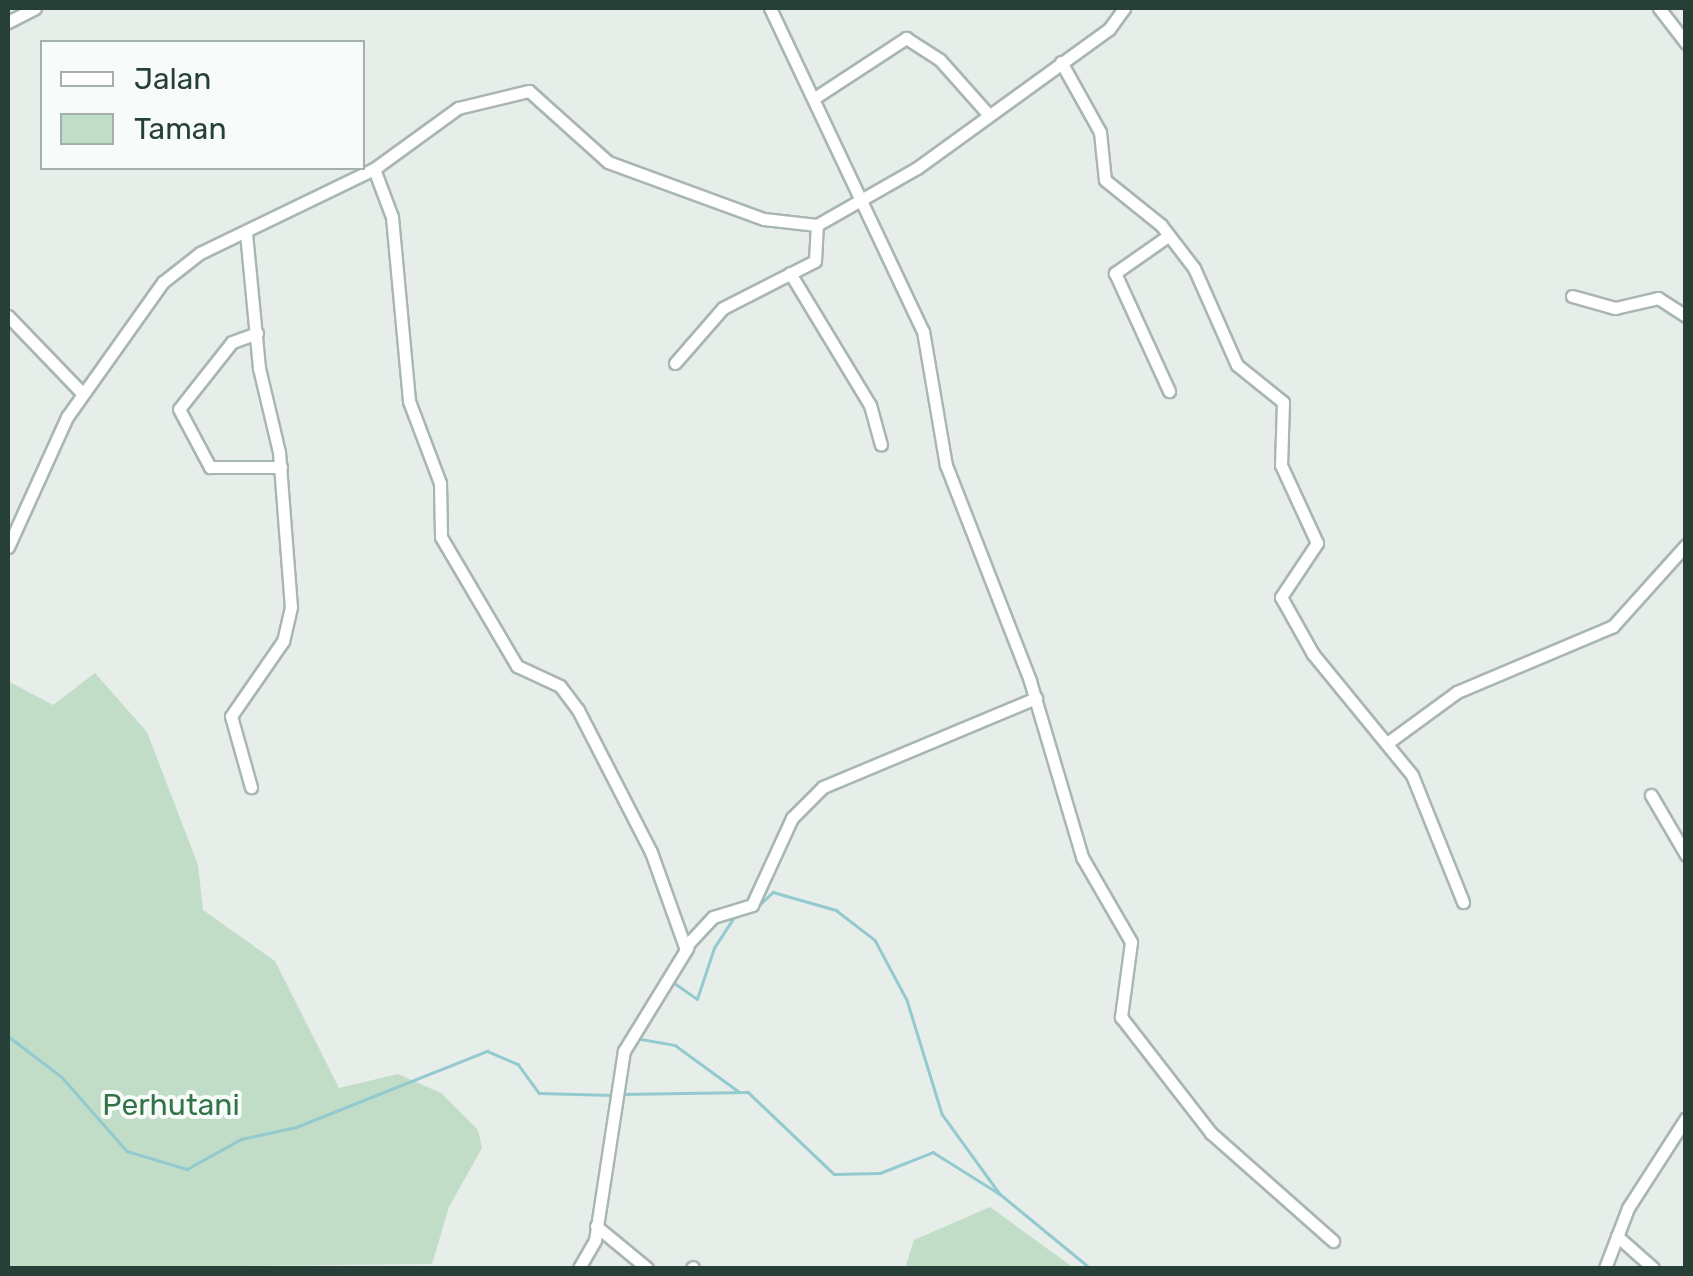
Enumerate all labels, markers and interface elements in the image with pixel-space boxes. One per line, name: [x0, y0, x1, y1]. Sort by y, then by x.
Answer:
legend: [40, 40, 365, 170]
text: Jalan: [134, 61, 212, 97]
text: Taman: [134, 111, 227, 147]
park label: Perhutani: [102, 1087, 240, 1123]

